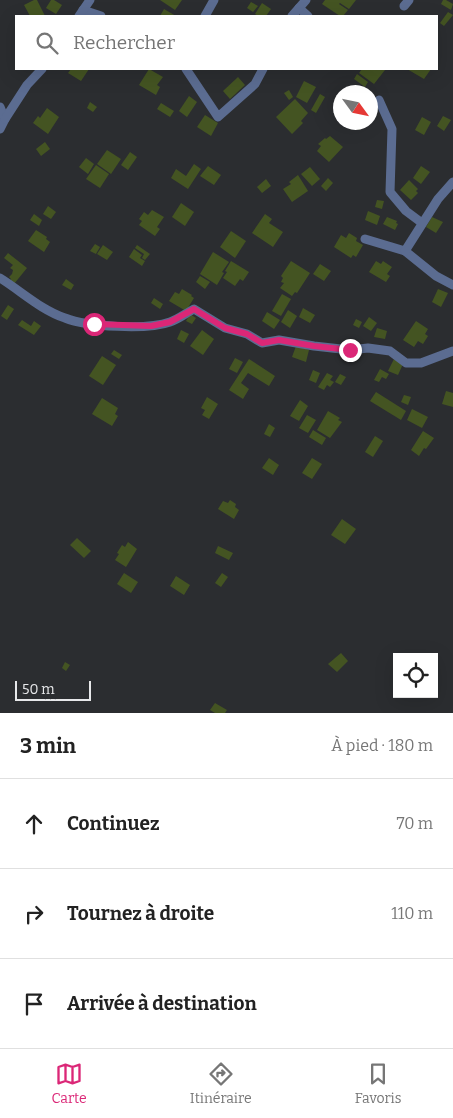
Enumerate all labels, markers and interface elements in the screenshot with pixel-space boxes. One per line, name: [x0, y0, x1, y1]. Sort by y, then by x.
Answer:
search box: [15, 15, 438, 70]
icon: search: [33, 29, 61, 57]
text: Rechercher: [73, 31, 175, 54]
north arrow: [333, 85, 378, 130]
route start: [83, 313, 106, 336]
route end: [339, 339, 362, 362]
map controls: [393, 653, 438, 698]
button: locate: [393, 653, 438, 698]
scale bar: [15, 678, 91, 701]
text: 50 m: [22, 681, 55, 698]
text: 3 min: [20, 733, 76, 759]
text: À pied · 180 m: [331, 736, 433, 755]
icon: ahead: [20, 810, 48, 838]
text: Continuez: [67, 812, 160, 835]
text: 70 m: [397, 814, 433, 833]
icon: right: [20, 900, 48, 928]
text: Tournez à droite: [67, 902, 214, 925]
text: 110 m: [391, 904, 433, 923]
icon: arrive: [20, 990, 48, 1018]
text: Arrivée à destination: [67, 992, 257, 1015]
tab: Carte: [52, 1060, 87, 1107]
tab: Itinéraire: [190, 1060, 252, 1107]
tab: Favoris: [355, 1060, 401, 1107]

